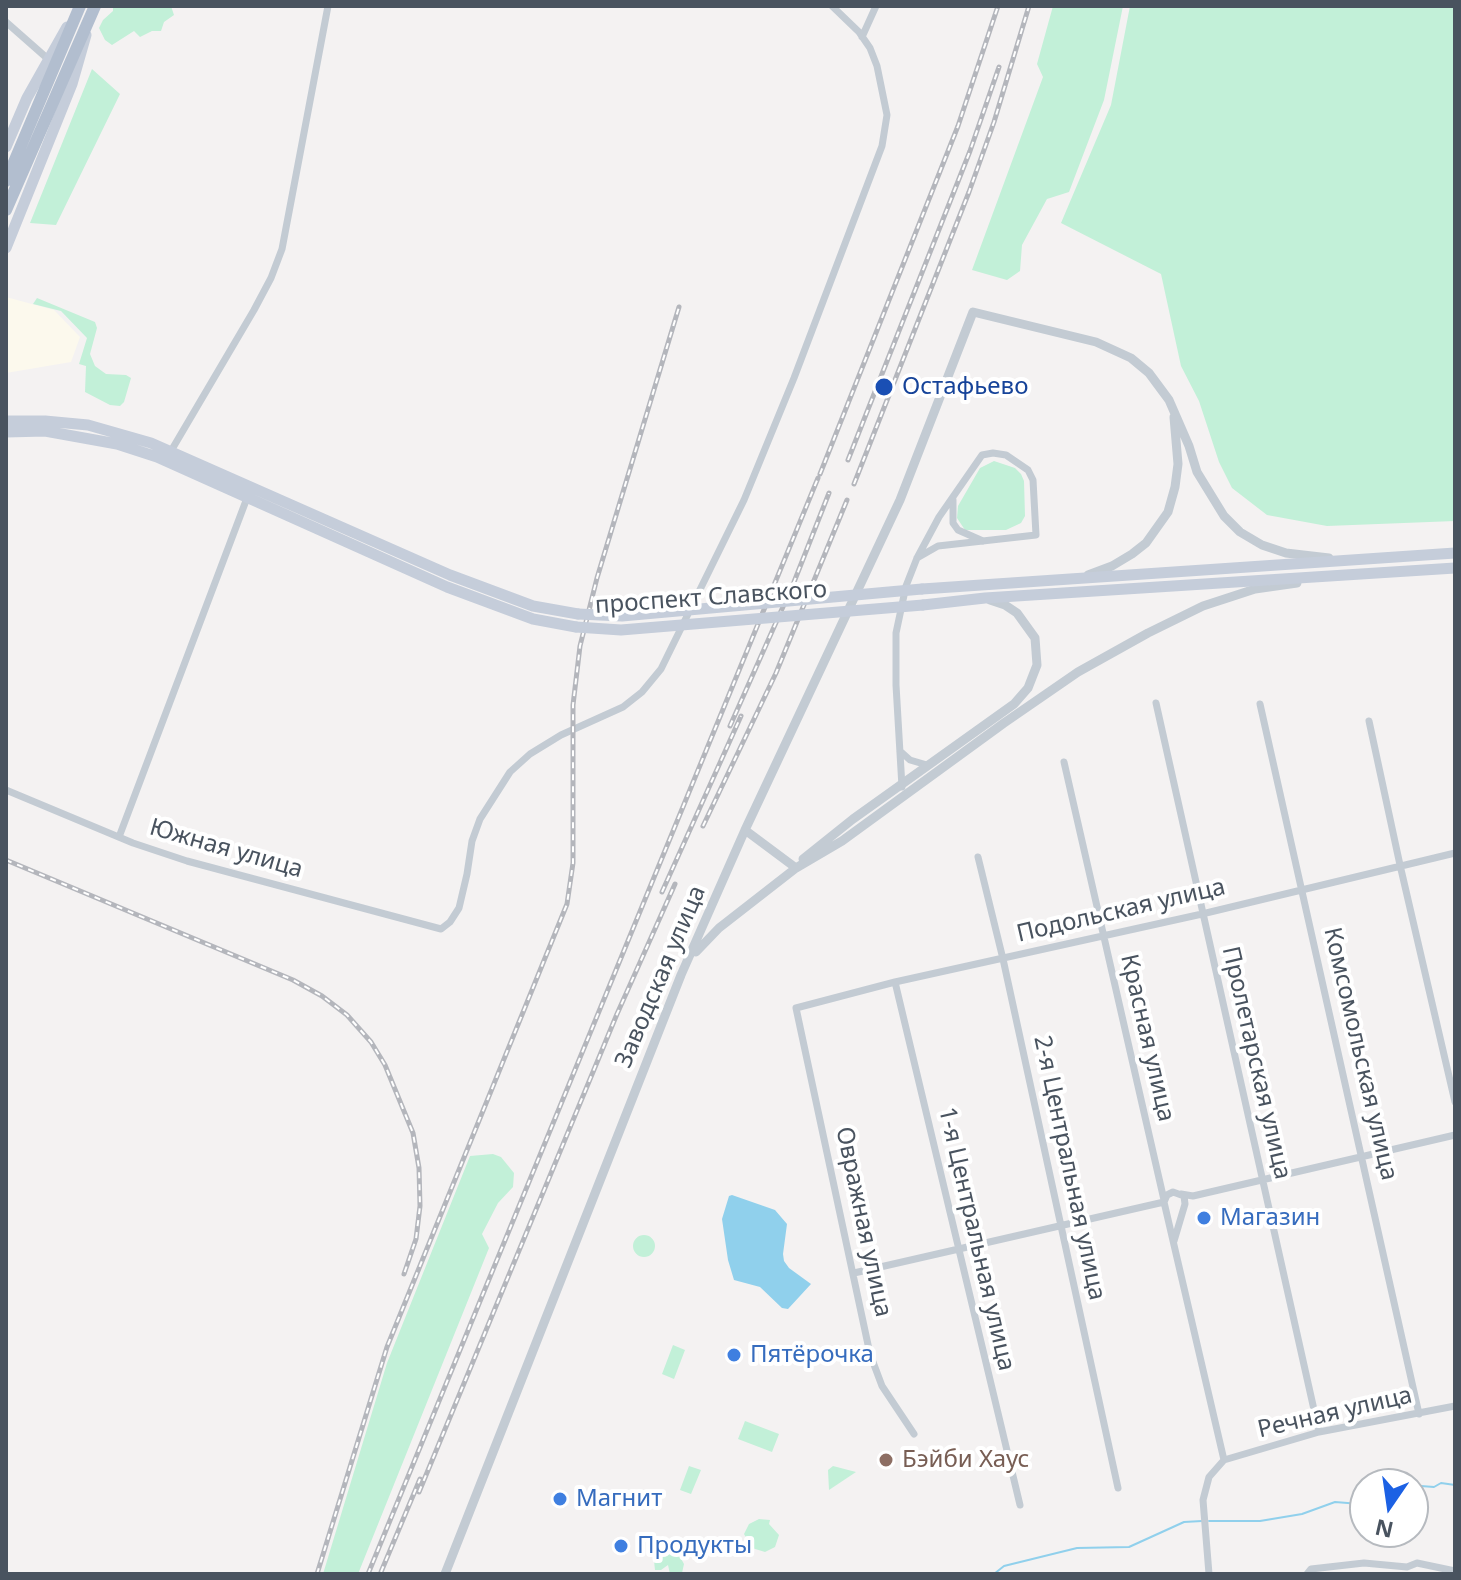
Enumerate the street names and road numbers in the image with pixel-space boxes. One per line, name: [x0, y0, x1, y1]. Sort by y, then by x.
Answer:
street label: проспект Славского: [594, 576, 828, 620]
street label: Южная улица: [146, 813, 306, 885]
street label: Подольская улица: [1014, 873, 1228, 949]
street label: Заводская улица: [610, 882, 712, 1072]
street label: Комсомольская улица: [1317, 925, 1403, 1183]
street label: Пролетарская улица: [1215, 944, 1297, 1182]
street label: Красная улица: [1114, 951, 1180, 1125]
street label: 2-я Центральная улица: [1027, 1033, 1111, 1303]
street label: 1-я Центральная улица: [932, 1104, 1020, 1374]
street label: Овражная улица: [829, 1124, 897, 1320]
street label: Речная улица: [1255, 1381, 1415, 1445]

